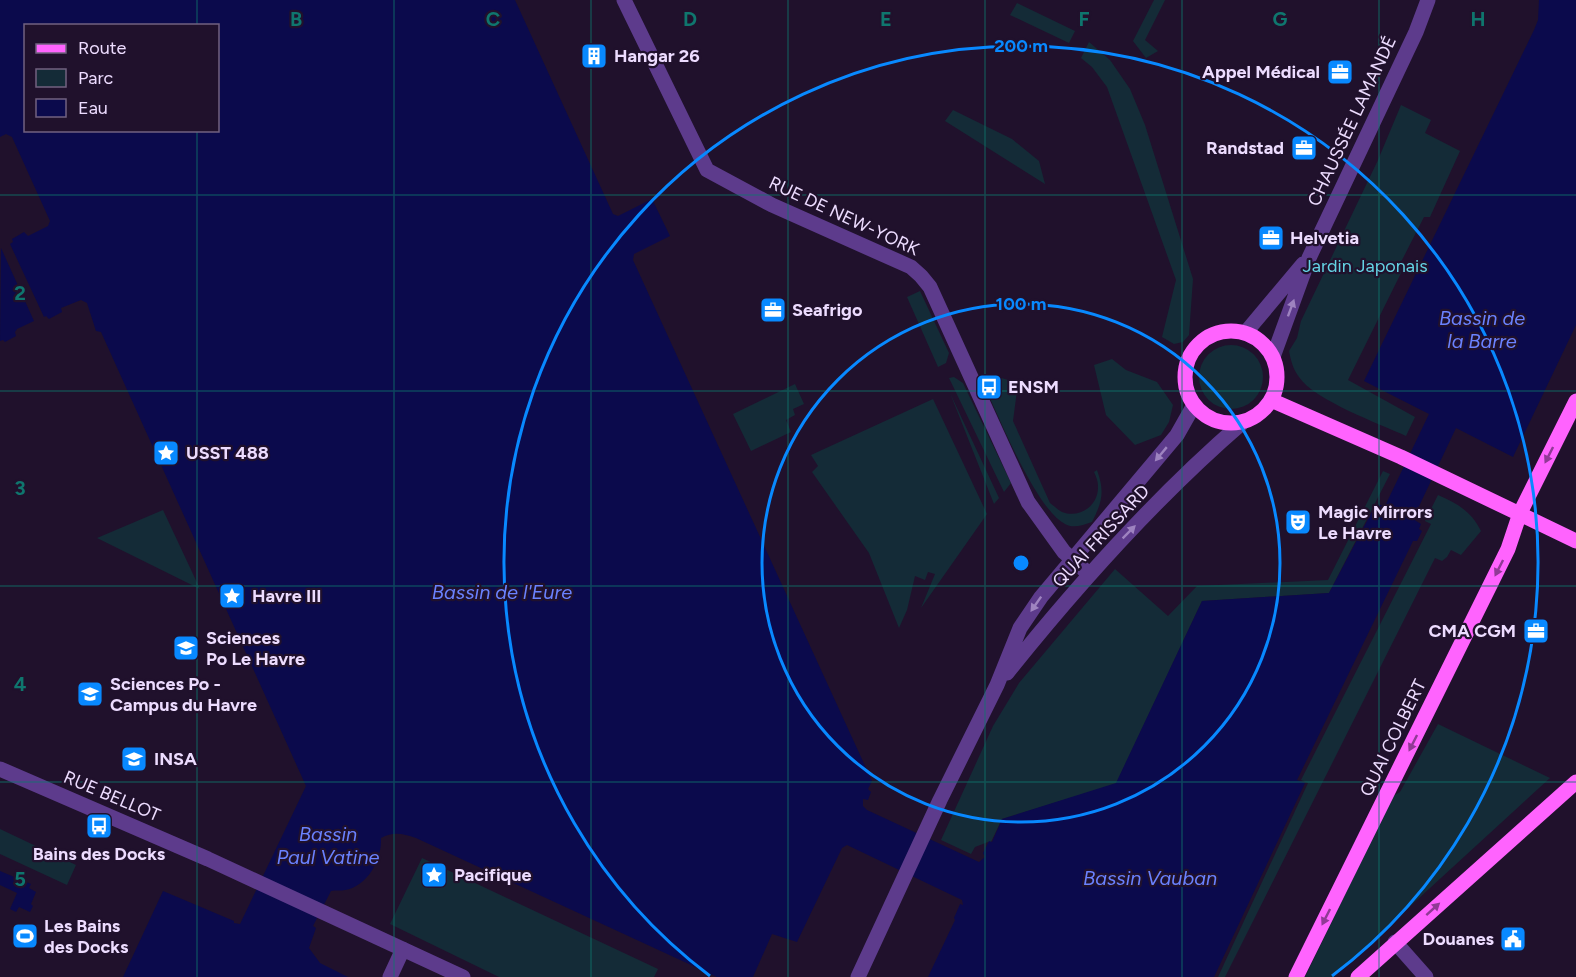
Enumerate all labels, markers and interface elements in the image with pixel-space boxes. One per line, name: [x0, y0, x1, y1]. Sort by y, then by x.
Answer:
text: B: [290, 7, 302, 31]
text: C: [486, 7, 500, 31]
text: D: [683, 7, 697, 31]
text: E: [880, 7, 892, 31]
text: F: [1078, 7, 1090, 31]
text: G: [1273, 7, 1288, 31]
text: H: [1471, 7, 1486, 31]
legend: [24, 24, 219, 132]
street label: CHAUSSÉE LAMANDÉ: [1303, 32, 1401, 210]
text: 200 m: [994, 35, 1048, 57]
text: Route: [78, 37, 127, 59]
building icon: Hangar 26: [579, 41, 609, 71]
place label: Hangar 26: [614, 45, 700, 67]
office icon: Appel Médical: [1325, 57, 1355, 87]
place label: Appel Médical: [1202, 61, 1320, 83]
text: Parc: [78, 67, 114, 89]
text: Eau: [78, 97, 108, 119]
office icon: Randstad: [1289, 133, 1319, 163]
place label: Randstad: [1206, 137, 1284, 159]
street label: RUE DE NEW-YORK: [765, 172, 923, 260]
office icon: Helvetia: [1256, 223, 1286, 253]
place label: Helvetia: [1290, 227, 1359, 249]
park label: Jardin Japonais: [1302, 255, 1428, 277]
text: 2: [14, 281, 26, 305]
text: 100 m: [996, 293, 1046, 315]
office icon: Seafrigo: [758, 295, 788, 325]
one-way arrow: [1287, 298, 1297, 316]
place label: Seafrigo: [792, 299, 862, 321]
water label: Bassin de la Barre: [1439, 306, 1525, 353]
bus stop icon: ENSM: [974, 372, 1004, 402]
place label: ENSM: [1008, 376, 1059, 398]
place icon: USST 488: [151, 438, 181, 468]
place label: USST 488: [186, 442, 269, 464]
one-way arrow: [1155, 446, 1168, 462]
one-way arrow: [1544, 447, 1554, 464]
text: 3: [14, 476, 26, 500]
street label: QUAI FRISSARD: [1048, 480, 1154, 592]
place label: Magic Mirrors Le Havre: [1318, 501, 1433, 544]
theatre icon: Magic Mirrors Le Havre: [1283, 507, 1313, 537]
one-way arrow: [1122, 525, 1136, 539]
centre of rings: [1011, 553, 1031, 573]
one-way arrow: [1494, 559, 1503, 576]
water label: Bassin de l'Eure: [432, 580, 572, 604]
place icon: Havre III: [217, 581, 247, 611]
place label: Havre III: [252, 585, 322, 607]
one-way arrow: [1030, 596, 1042, 612]
office icon: CMA CGM: [1521, 616, 1551, 646]
place label: CMA CGM: [1429, 620, 1516, 642]
place label: Sciences Po Le Havre: [206, 627, 305, 670]
school or university icon: Sciences Po Le Havre: [171, 633, 201, 663]
text: 4: [14, 672, 27, 696]
place label: Sciences Po - Campus du Havre: [110, 673, 257, 716]
street label: QUAI COLBERT: [1355, 676, 1431, 800]
school or university icon: Sciences Po - Campus du Havre: [75, 679, 105, 709]
one-way arrow: [1408, 735, 1418, 752]
school or university icon: INSA: [119, 744, 149, 774]
place label: INSA: [154, 748, 197, 770]
street label: RUE BELLOT: [60, 766, 164, 826]
bus stop icon: Bains des Docks: [84, 811, 114, 841]
water label: Bassin Paul Vatine: [277, 822, 380, 869]
place label: Bains des Docks: [33, 843, 166, 865]
place icon: Pacifique: [419, 860, 449, 890]
place label: Pacifique: [454, 864, 531, 886]
water label: Bassin Vauban: [1083, 866, 1217, 890]
text: 5: [14, 867, 26, 891]
one-way arrow: [1425, 902, 1440, 916]
one-way arrow: [1321, 909, 1330, 926]
place label: Les Bains des Docks: [44, 915, 129, 958]
sports icon: Les Bains des Docks: [10, 921, 40, 951]
public building icon: Douanes: [1498, 924, 1528, 954]
place label: Douanes: [1423, 928, 1495, 950]

